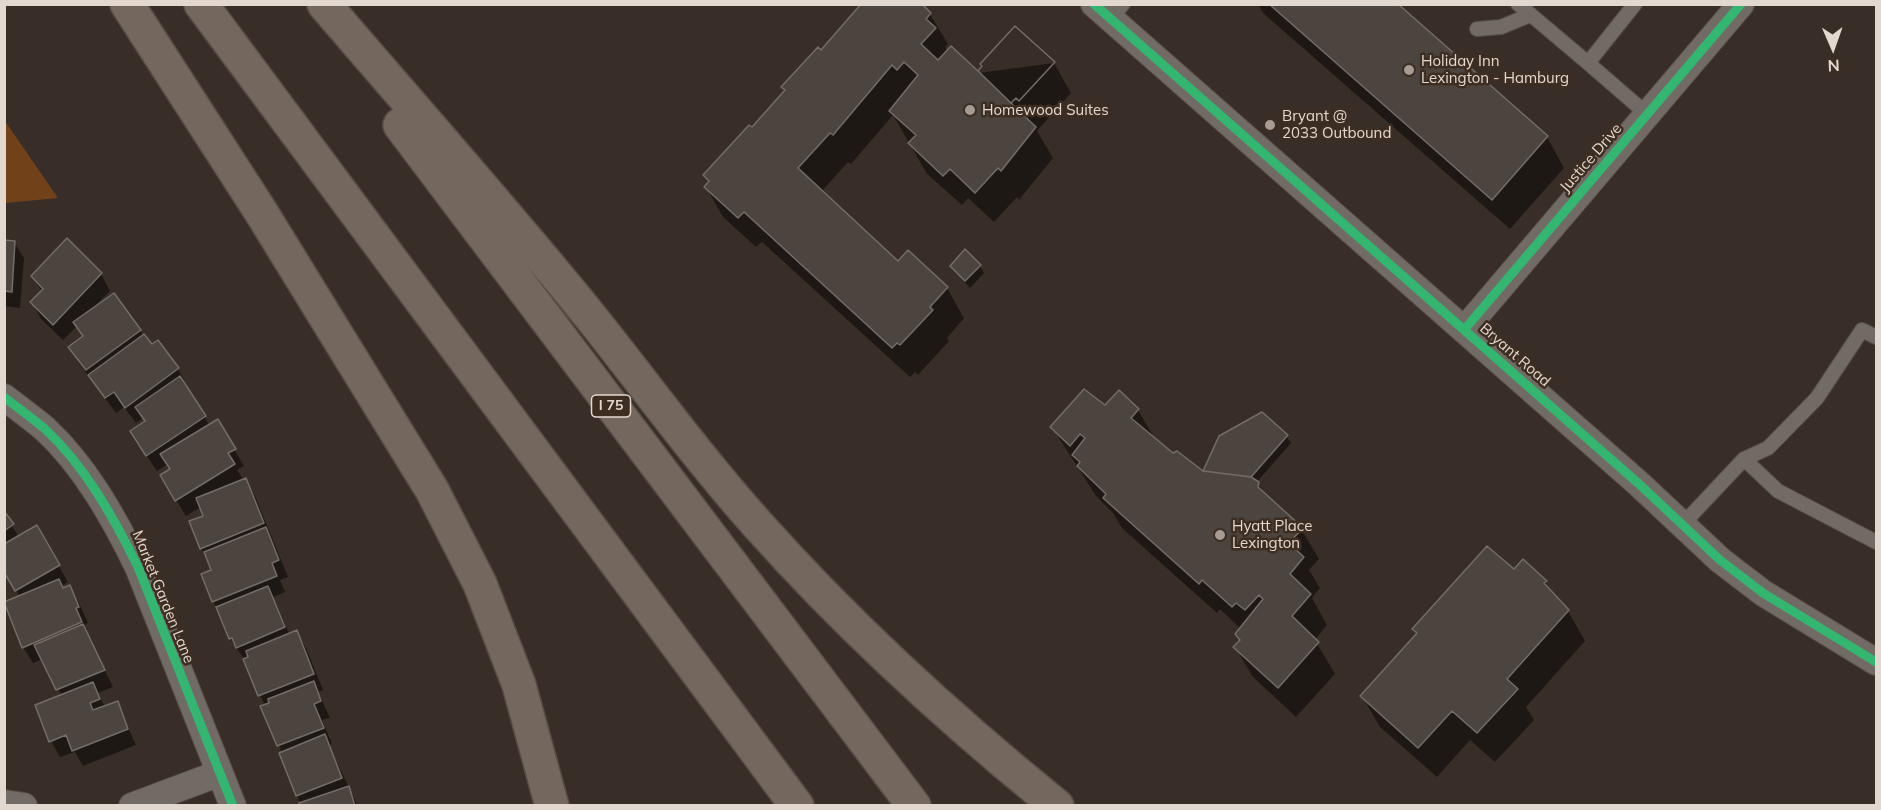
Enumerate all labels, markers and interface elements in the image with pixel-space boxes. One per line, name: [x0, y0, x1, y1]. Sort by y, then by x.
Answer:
north arrow: [1803, 18, 1863, 78]
place label: Holiday Inn Lexington - Hamburg: [1421, 52, 1569, 87]
text: N: [1827, 56, 1840, 76]
marker: Holiday Inn Lexington - Hamburg: [1402, 63, 1416, 77]
place label: Homewood Suites: [982, 101, 1109, 119]
marker: Homewood Suites: [963, 103, 977, 117]
place label: Bryant @ 2033 Outbound: [1282, 107, 1391, 142]
marker: Bryant @ 2033 Outbound: [1263, 118, 1277, 132]
street label: Justice Drive: [1556, 120, 1626, 196]
street label: Bryant Road: [1476, 319, 1554, 391]
road number: I 75: [592, 395, 630, 417]
place label: Hyatt Place Lexington: [1232, 517, 1312, 552]
street label: Market Garden Lane: [128, 528, 198, 666]
marker: Hyatt Place Lexington: [1213, 528, 1227, 542]

